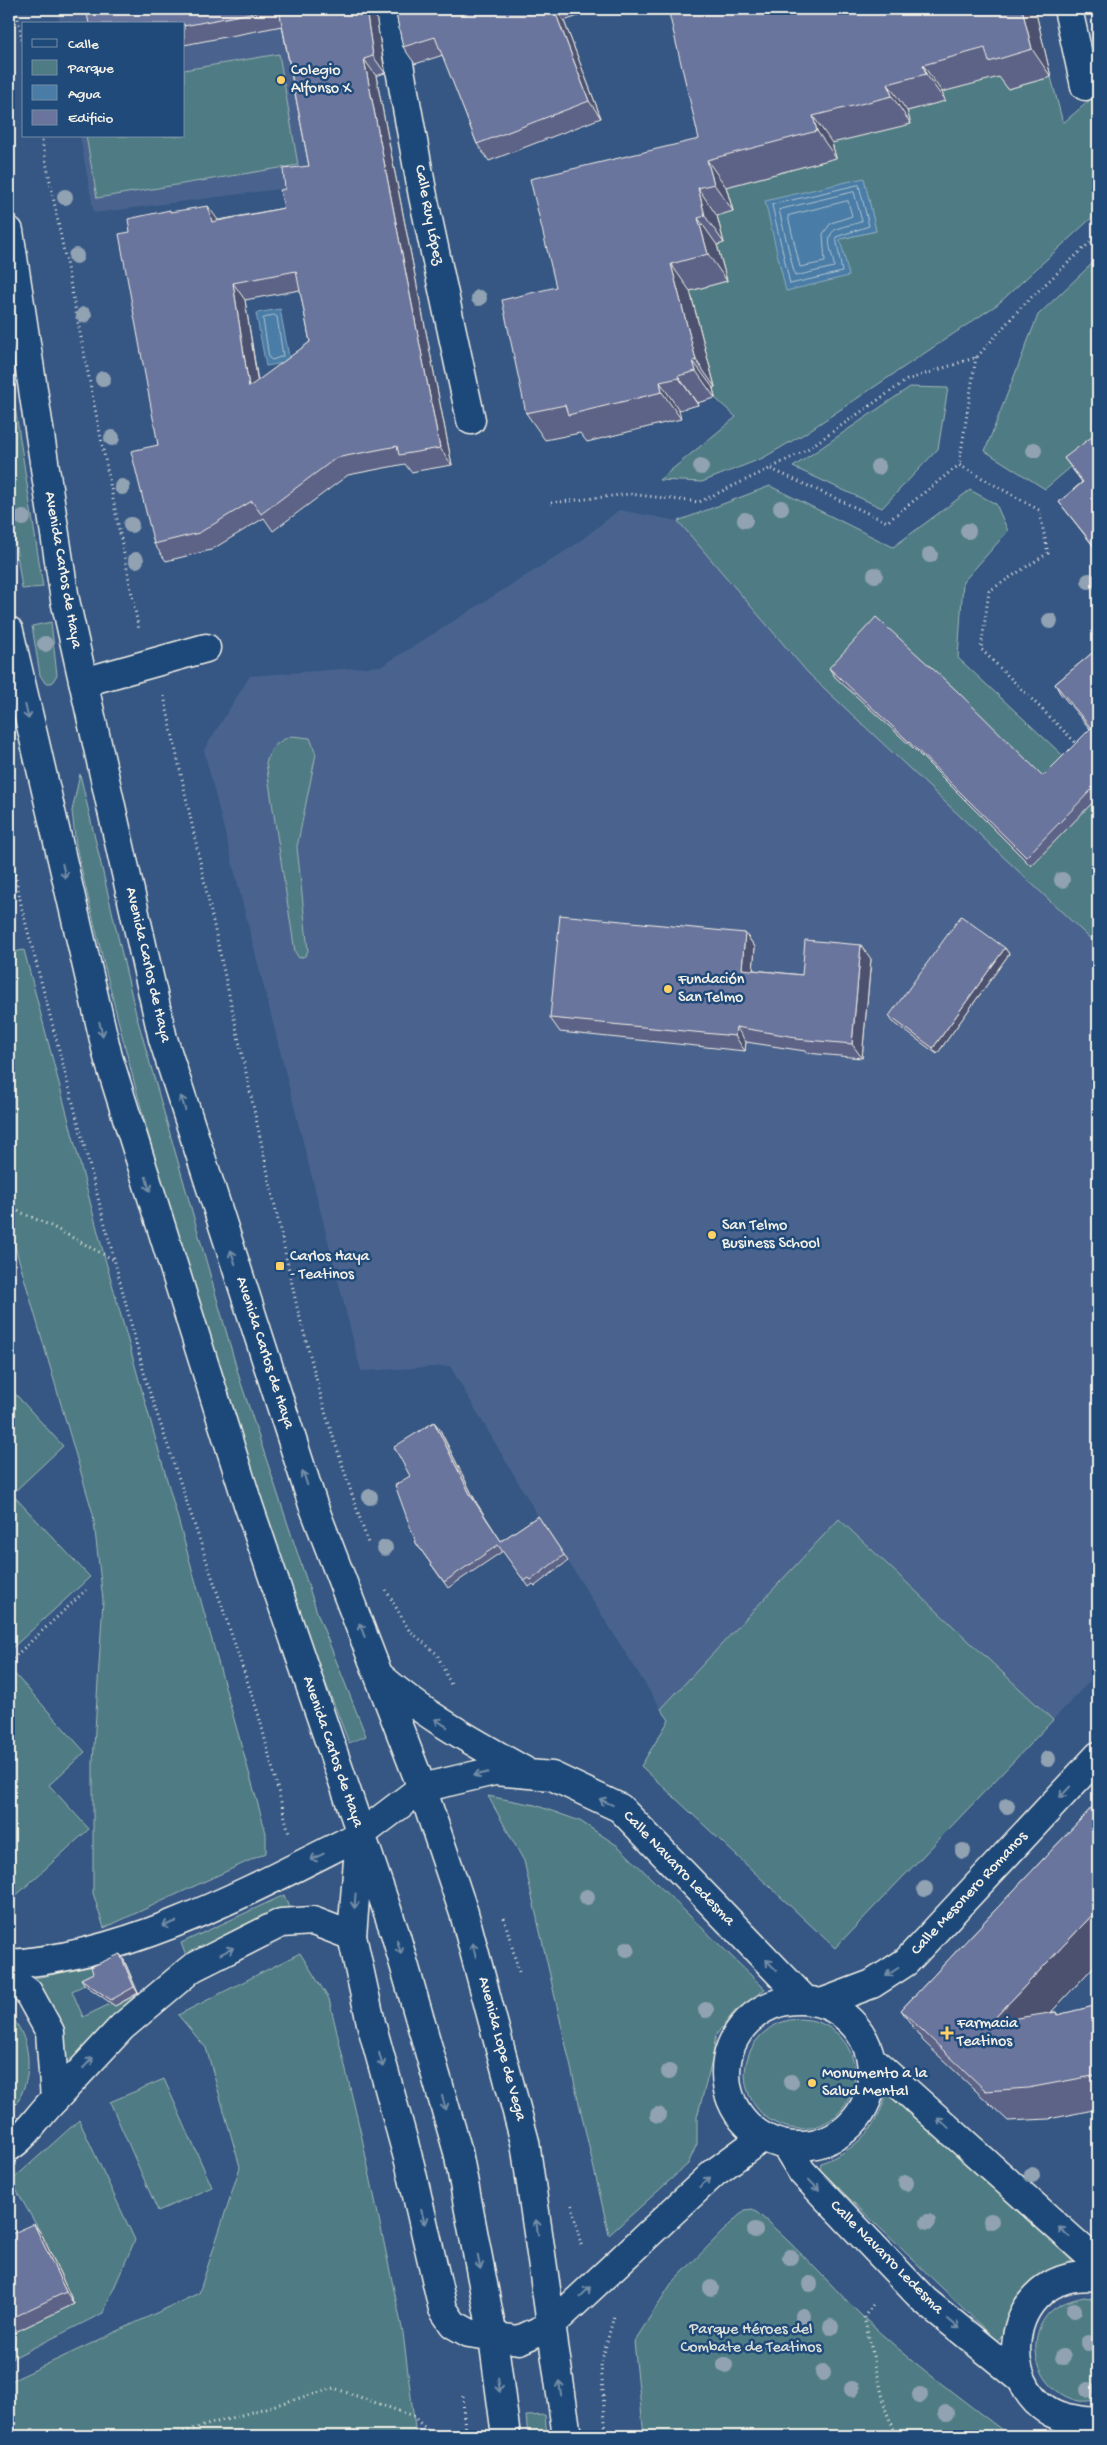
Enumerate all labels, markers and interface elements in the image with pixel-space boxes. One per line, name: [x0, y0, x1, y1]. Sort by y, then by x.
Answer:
legend: [22, 22, 185, 138]
text: Calle: [68, 36, 99, 54]
text: Parque: [67, 60, 114, 78]
place label: Colegio Alfonso X: [291, 62, 352, 99]
marker: Colegio Alfonso X: [275, 74, 287, 86]
text: Agua: [68, 86, 101, 104]
text: Edificio: [68, 110, 114, 128]
street label: Calle Ruy López: [409, 163, 447, 268]
street label: Avenida Carlos de Haya: [39, 490, 85, 651]
one-way arrow: [23, 704, 32, 720]
one-way arrow: [60, 862, 69, 878]
street label: Avenida Carlos de Haya: [120, 885, 174, 1046]
place label: Fundación San Telmo: [677, 971, 745, 1008]
marker: Fundación San Telmo: [662, 983, 674, 995]
one-way arrow: [97, 1020, 106, 1036]
one-way arrow: [178, 1095, 188, 1111]
one-way arrow: [143, 1176, 153, 1192]
place label: San Telmo Business School: [721, 1217, 820, 1254]
marker: San Telmo Business School: [706, 1229, 718, 1241]
place label: Carlos Haya - Teatinos: [290, 1248, 371, 1285]
one-way arrow: [228, 1250, 237, 1266]
marker: Carlos Haya - Teatinos: [274, 1260, 286, 1272]
street label: Avenida Carlos de Haya: [230, 1275, 298, 1433]
one-way arrow: [299, 1471, 309, 1487]
one-way arrow: [357, 1623, 366, 1639]
street label: Avenida Carlos de Haya: [297, 1674, 367, 1831]
one-way arrow: [435, 1718, 449, 1728]
one-way arrow: [473, 1770, 489, 1779]
one-way arrow: [1059, 1786, 1071, 1799]
one-way arrow: [599, 1796, 614, 1806]
street label: Calle Navarro Ledesma: [618, 1807, 739, 1932]
street label: Calle Mesonero Romanos: [908, 1827, 1033, 1960]
one-way arrow: [310, 1852, 325, 1862]
one-way arrow: [350, 1893, 360, 1909]
one-way arrow: [161, 1920, 177, 1930]
one-way arrow: [395, 1939, 404, 1955]
one-way arrow: [469, 1942, 478, 1958]
one-way arrow: [219, 1946, 234, 1955]
one-way arrow: [765, 1958, 777, 1971]
one-way arrow: [885, 1967, 899, 1977]
street label: Avenida Lope de Vega: [473, 1975, 530, 2124]
place label: Farmacia Teatinos: [956, 2015, 1019, 2052]
marker: Farmacia Teatinos: [941, 2027, 953, 2039]
one-way arrow: [377, 2051, 387, 2067]
one-way arrow: [82, 2057, 94, 2070]
place label: Monumento a la Salud Mental: [822, 2065, 929, 2102]
marker: Monumento a la Salud Mental: [806, 2077, 818, 2089]
one-way arrow: [439, 2095, 449, 2111]
one-way arrow: [936, 2118, 949, 2129]
one-way arrow: [698, 2176, 711, 2188]
one-way arrow: [808, 2179, 821, 2191]
street label: Calle Navarro Ledesma: [825, 2197, 948, 2320]
one-way arrow: [418, 2209, 428, 2225]
one-way arrow: [532, 2220, 542, 2236]
one-way arrow: [1057, 2226, 1070, 2238]
one-way arrow: [474, 2253, 484, 2269]
one-way arrow: [579, 2286, 592, 2298]
one-way arrow: [947, 2319, 960, 2330]
park label: Parque Héroes del Combate de Teatinos: [681, 2321, 822, 2358]
one-way arrow: [494, 2377, 504, 2393]
one-way arrow: [555, 2380, 565, 2396]

